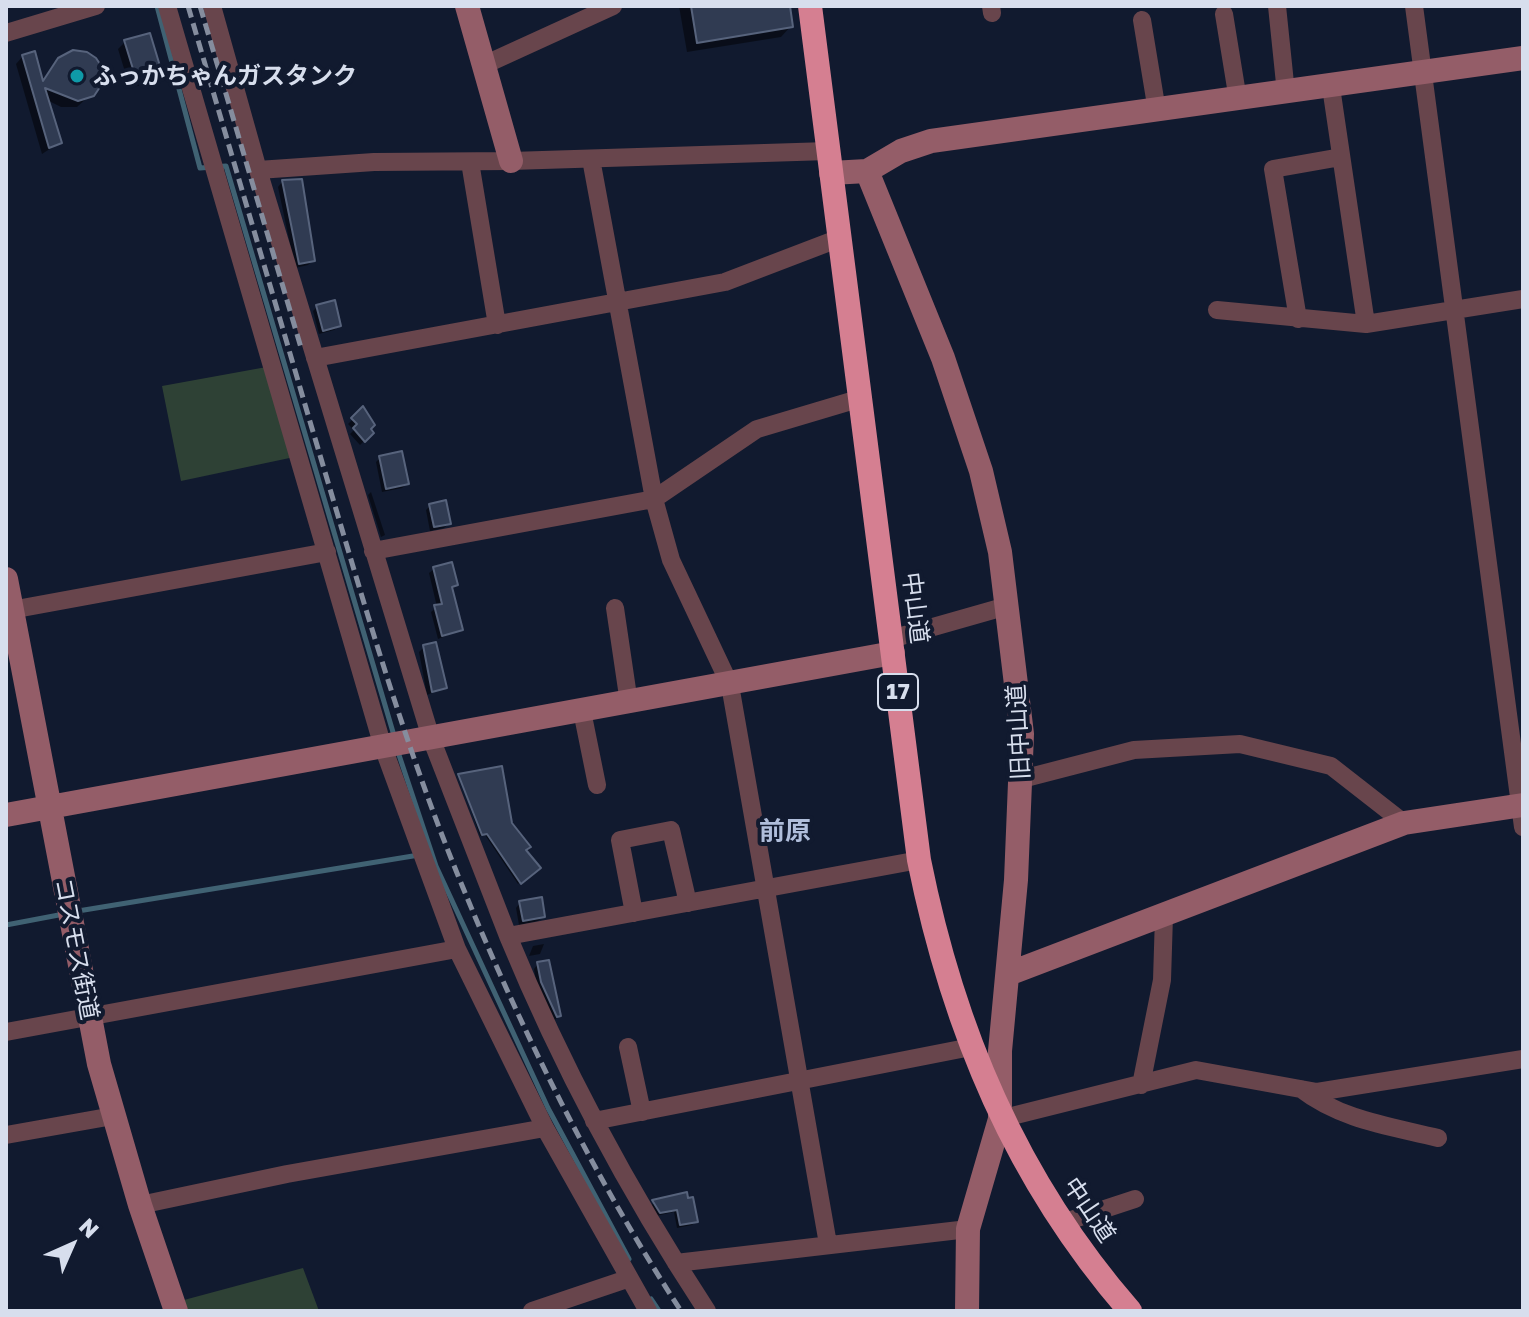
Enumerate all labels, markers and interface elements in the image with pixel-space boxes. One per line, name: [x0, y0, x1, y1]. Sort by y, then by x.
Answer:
place label: ふっかちゃんガスタンク: [93, 62, 357, 90]
marker: ふっかちゃんガスタンク: [68, 67, 86, 85]
street label: 中山道: [896, 571, 934, 645]
road number: 17: [878, 674, 918, 710]
street label: 旧中山道: [1002, 683, 1036, 781]
district label: 前原: [759, 816, 811, 848]
street label: コスモス街道: [48, 876, 104, 1022]
street label: 中山道: [1057, 1172, 1121, 1248]
north arrow: [32, 1205, 112, 1285]
text: N: [74, 1212, 105, 1243]

